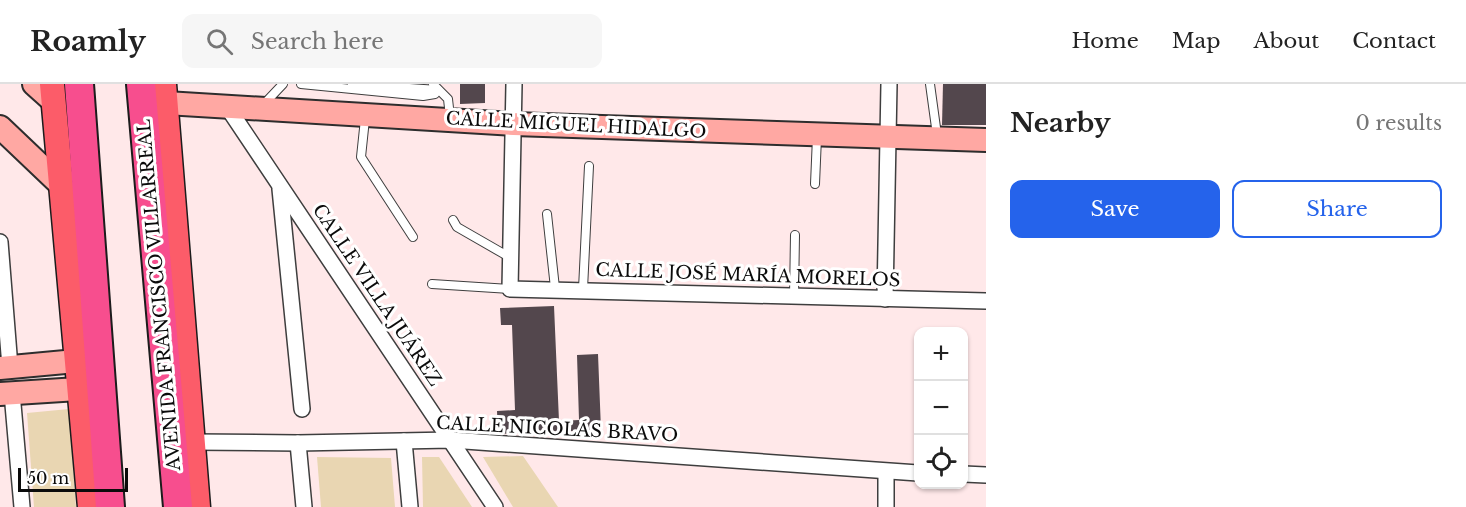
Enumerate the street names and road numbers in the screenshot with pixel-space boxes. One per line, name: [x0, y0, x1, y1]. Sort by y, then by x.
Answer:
street label: CALLE MIGUEL HIDALGO: [445, 107, 707, 143]
street label: AVENIDA FRANCISCO VILLARREAL: [133, 118, 185, 473]
street label: CALLE VILLA JUÁREZ: [308, 199, 447, 390]
street label: CALLE JOSÉ MARÍA MORELOS: [595, 258, 901, 291]
street label: CALLE NICOLÁS BRAVO: [435, 411, 679, 446]

